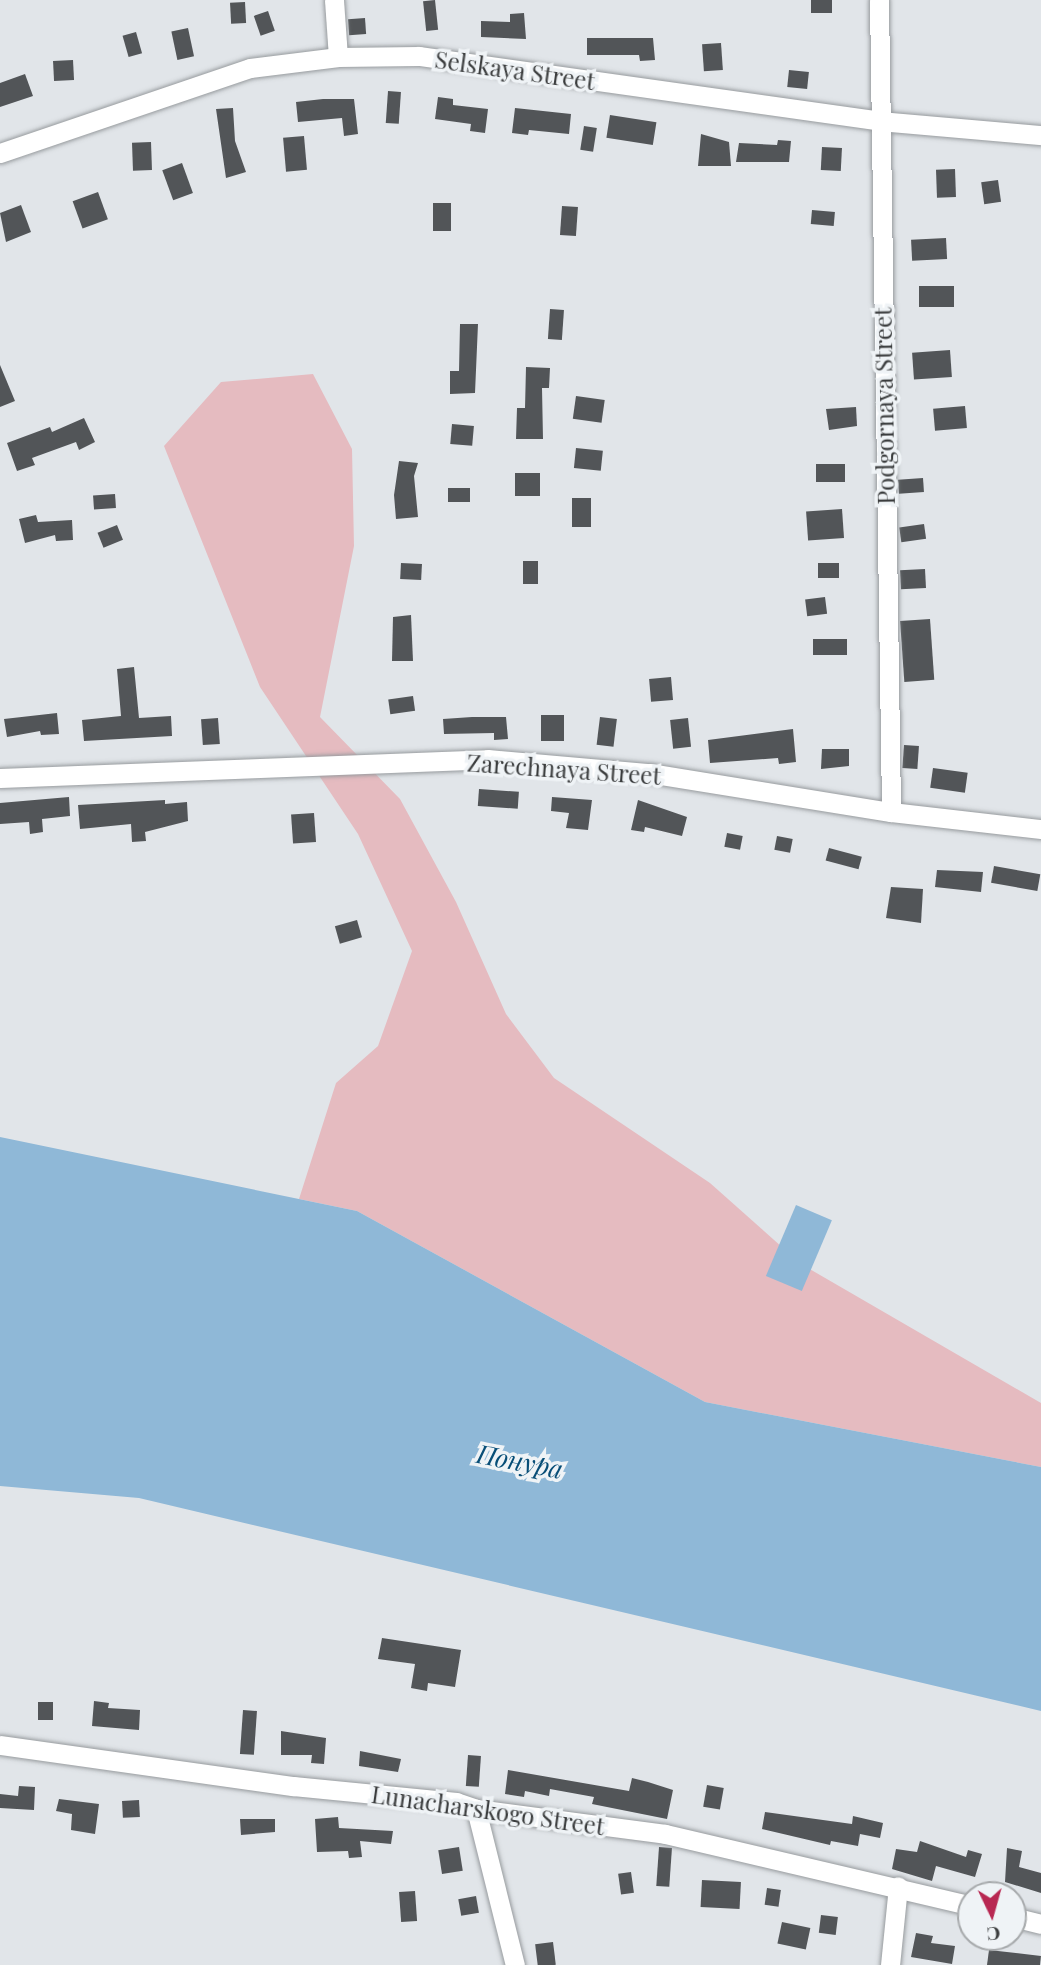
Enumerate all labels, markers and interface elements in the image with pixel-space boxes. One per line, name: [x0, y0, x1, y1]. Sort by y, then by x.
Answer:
street label: Selskaya Street: [433, 44, 597, 96]
street label: Podgornaya Street: [868, 307, 900, 505]
street label: Zarechnaya Street: [466, 748, 662, 790]
water label: Понура: [474, 1437, 566, 1485]
street label: Lunacharskogo Street: [370, 1779, 606, 1841]
north arrow: [957, 1881, 1027, 1951]
text: С: [986, 1921, 1001, 1948]

